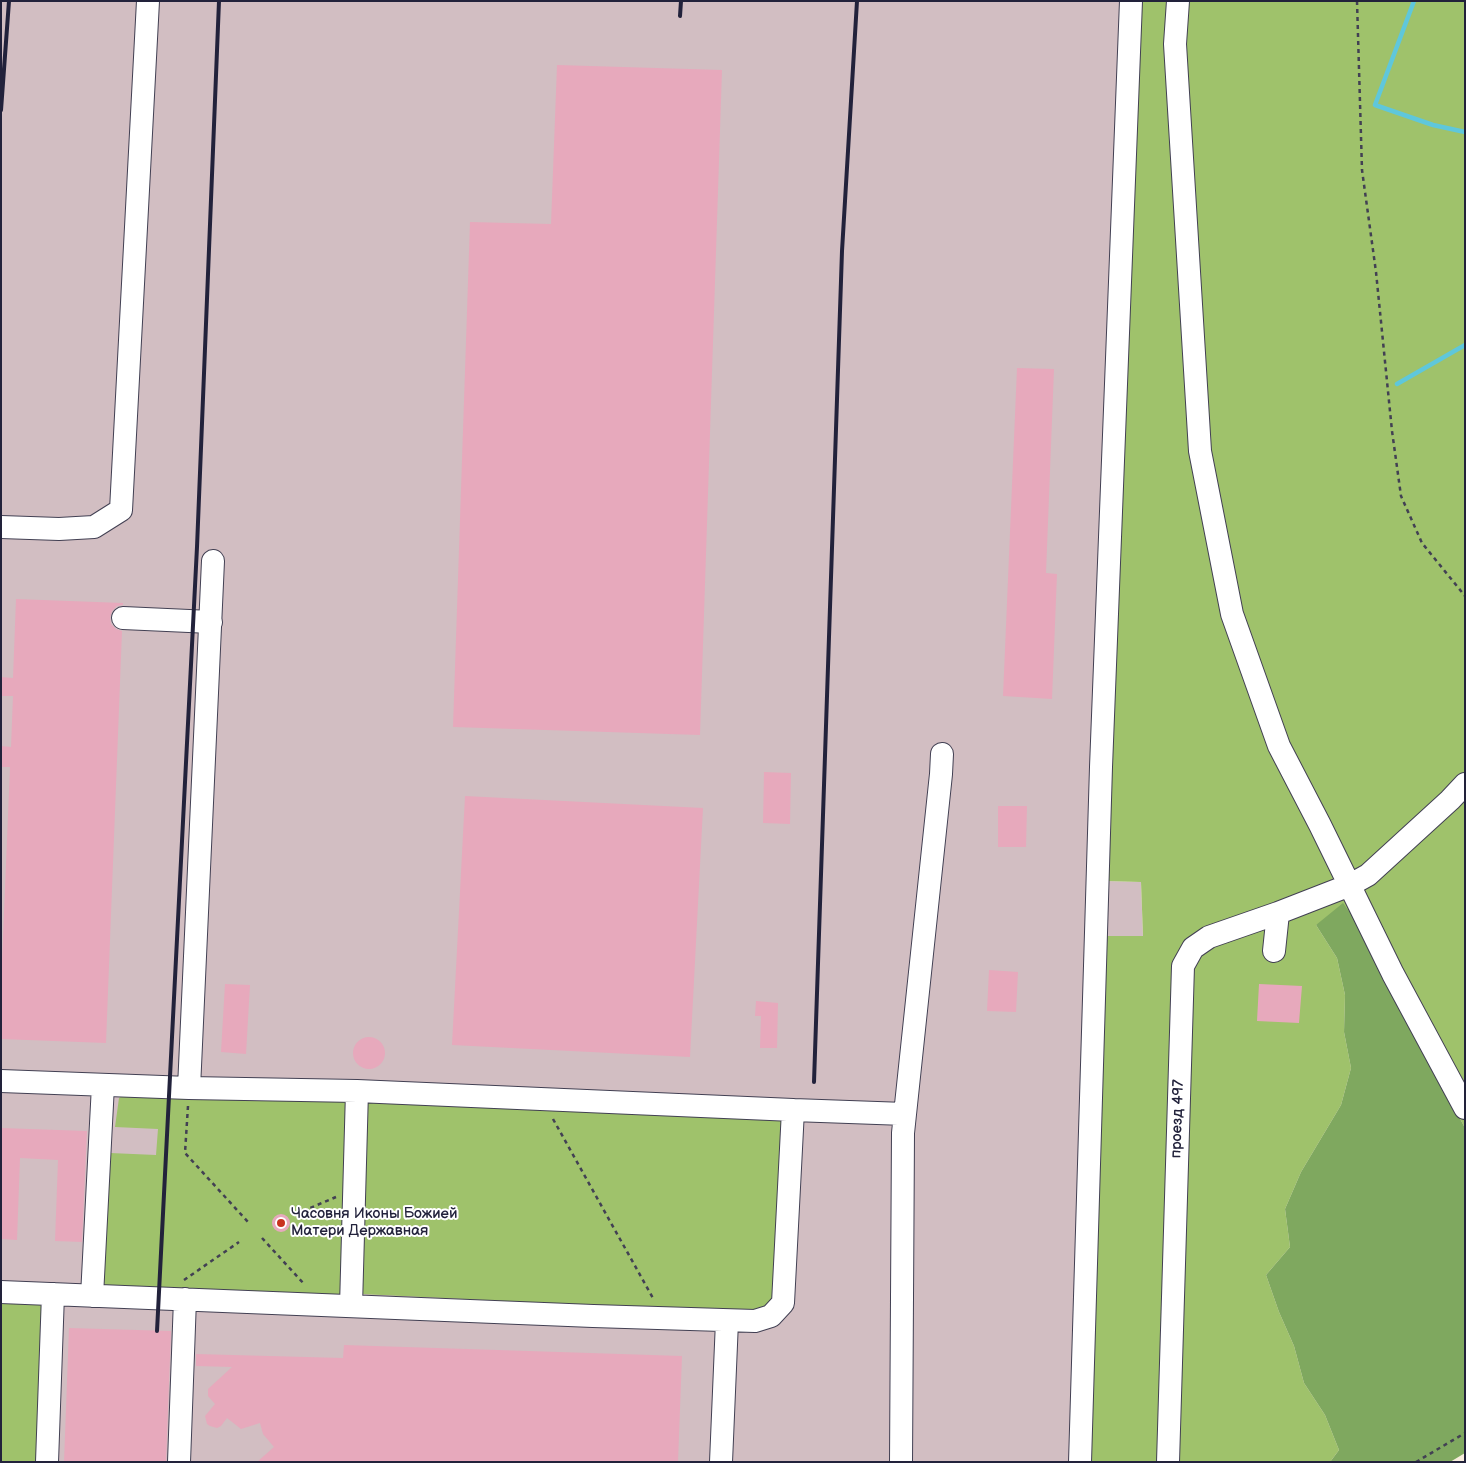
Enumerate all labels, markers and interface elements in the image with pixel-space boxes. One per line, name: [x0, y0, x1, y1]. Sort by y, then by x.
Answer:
street label: проезд 497: [1168, 1079, 1188, 1159]
place label: Часовня Иконы Божией Матери Державная: [291, 1205, 457, 1240]
marker: Часовня Иконы Божией Матери Державная: [275, 1217, 287, 1229]

